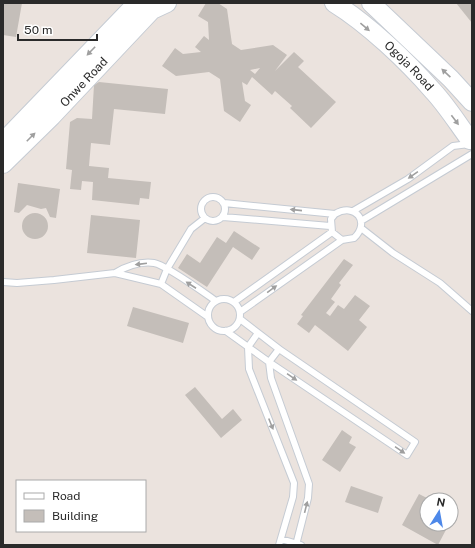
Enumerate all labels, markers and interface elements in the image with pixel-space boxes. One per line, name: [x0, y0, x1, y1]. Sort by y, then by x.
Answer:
scale bar: [18, 16, 97, 42]
one-way arrow: [360, 22, 370, 31]
text: 50 m: [24, 23, 52, 37]
street label: Ogoja Road: [381, 38, 436, 94]
one-way arrow: [86, 46, 95, 56]
street label: Onwe Road: [57, 55, 110, 110]
one-way arrow: [440, 69, 451, 78]
one-way arrow: [451, 114, 459, 125]
one-way arrow: [26, 132, 36, 141]
one-way arrow: [408, 171, 419, 179]
one-way arrow: [290, 207, 302, 213]
one-way arrow: [135, 261, 147, 267]
one-way arrow: [186, 281, 196, 289]
one-way arrow: [267, 286, 277, 294]
one-way arrow: [286, 374, 298, 381]
one-way arrow: [268, 418, 274, 429]
one-way arrow: [394, 446, 405, 454]
legend: [16, 480, 146, 532]
text: Road: [52, 489, 80, 503]
north arrow: [419, 492, 459, 532]
text: N: [436, 495, 446, 509]
one-way arrow: [303, 501, 309, 513]
text: Building: [52, 509, 98, 523]

